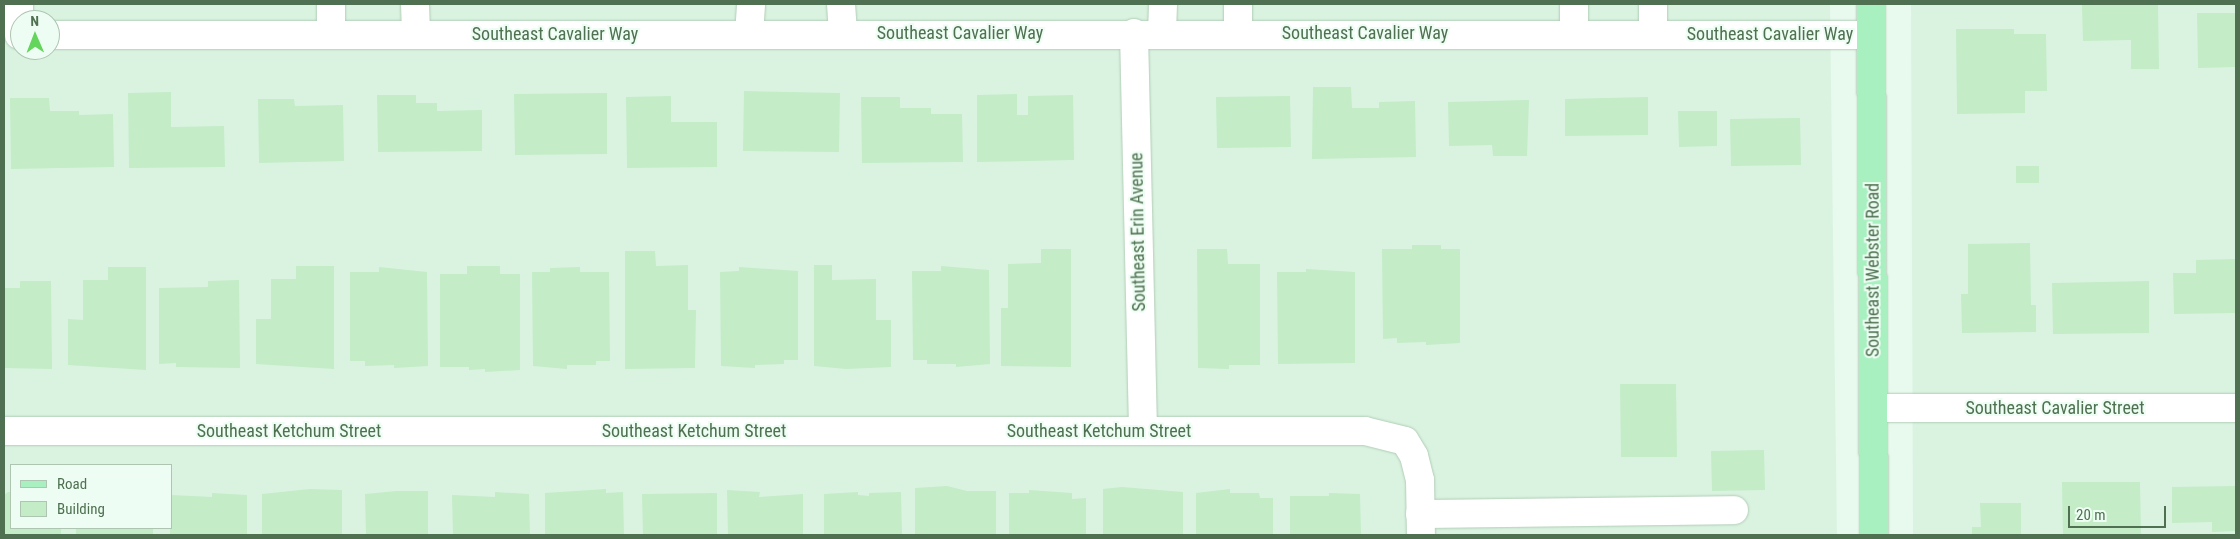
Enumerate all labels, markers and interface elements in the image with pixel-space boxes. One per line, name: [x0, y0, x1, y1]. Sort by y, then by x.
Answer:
north arrow: [10, 10, 60, 60]
text: N: [30, 13, 39, 29]
street label: Southeast Cavalier Way: [877, 22, 1043, 44]
street label: Southeast Cavalier Way: [1282, 22, 1448, 44]
street label: Southeast Cavalier Way: [472, 23, 638, 45]
street label: Southeast Cavalier Way: [1687, 23, 1853, 45]
street label: Southeast Erin Avenue: [1126, 152, 1150, 312]
street label: Southeast Webster Road: [1862, 183, 1884, 357]
street label: Southeast Cavalier Street: [1965, 397, 2145, 419]
street label: Southeast Ketchum Street: [197, 420, 381, 442]
street label: Southeast Ketchum Street: [602, 420, 786, 442]
street label: Southeast Ketchum Street: [1007, 420, 1191, 442]
legend: [10, 464, 172, 529]
text: Road: [57, 475, 87, 493]
scale bar: [2070, 496, 2168, 528]
text: Building: [57, 500, 105, 518]
text: 20 m: [2076, 506, 2106, 524]

